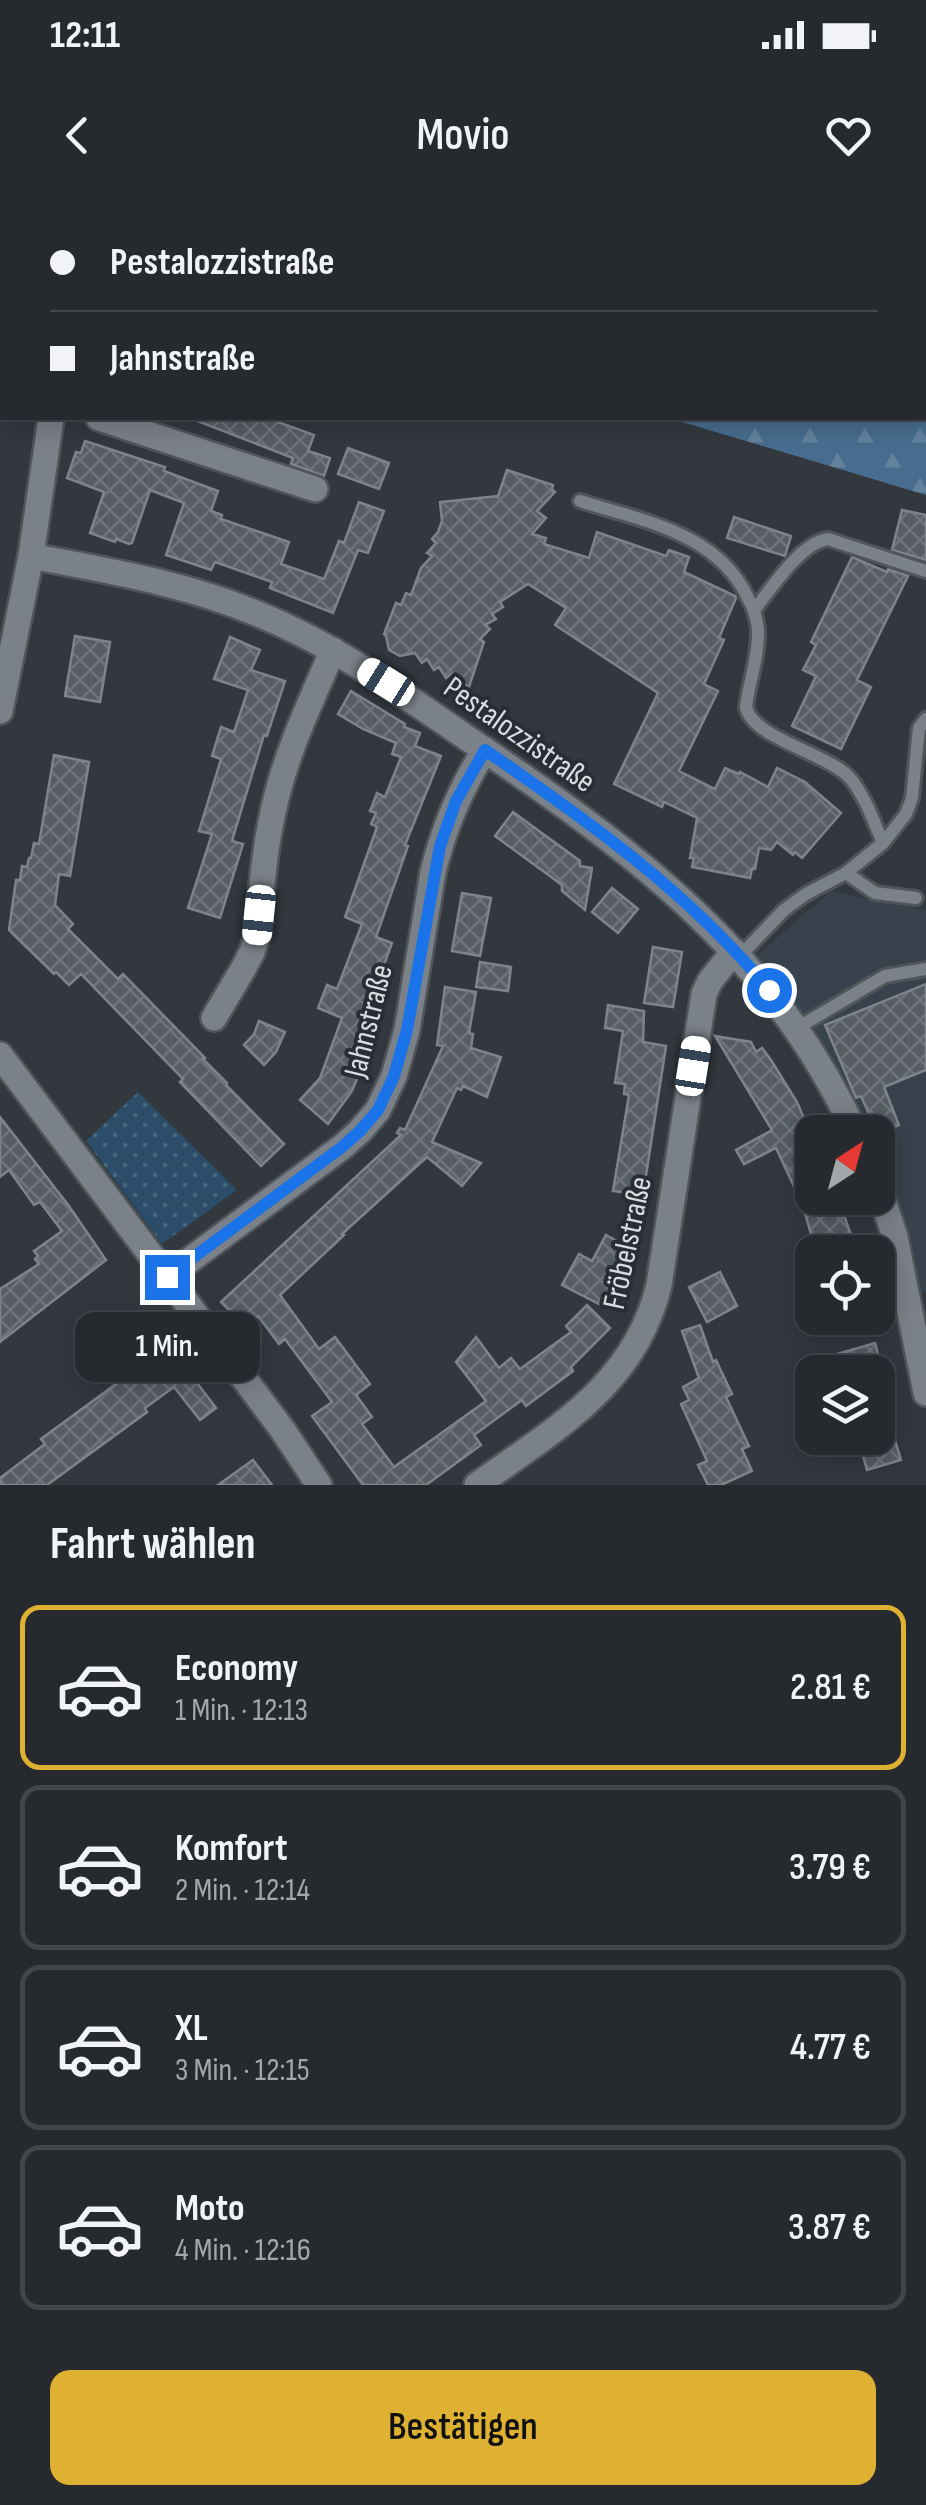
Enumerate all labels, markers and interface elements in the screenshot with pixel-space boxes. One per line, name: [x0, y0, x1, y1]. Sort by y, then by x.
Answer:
text: 12:11: [50, 13, 120, 58]
icon: back: [50, 108, 105, 163]
text: Movio: [417, 108, 509, 163]
icon: heart: [821, 108, 876, 163]
text: Pestalozzistraße: [110, 240, 335, 285]
text: Jahnstraße: [110, 336, 255, 381]
car: [353, 653, 419, 711]
street label: Pestalozzistraße: [436, 668, 602, 802]
car: [241, 884, 277, 946]
street label: Jahnstraße: [336, 961, 402, 1082]
route start: [747, 968, 792, 1013]
car: [673, 1034, 713, 1098]
north arrow: [795, 1115, 895, 1215]
map controls: [795, 1115, 895, 1455]
street label: Fröbelstraße: [595, 1173, 661, 1313]
button: locate: [795, 1235, 895, 1335]
route end: [145, 1255, 190, 1300]
callout: 1 Min.: [74, 1312, 260, 1382]
text: 1 Min.: [136, 1327, 199, 1366]
button: layers: [795, 1355, 895, 1455]
text: Fahrt wählen: [50, 1517, 256, 1572]
icon: car: [55, 1643, 145, 1733]
text: Economy: [175, 1646, 298, 1691]
text: 2.81 €: [790, 1665, 871, 1710]
text: 1 Min. · 12:13: [175, 1691, 308, 1730]
icon: car: [55, 1823, 145, 1913]
text: Komfort: [175, 1826, 287, 1871]
text: 3.79 €: [789, 1845, 871, 1890]
text: 2 Min. · 12:14: [175, 1871, 310, 1910]
icon: car: [55, 2003, 145, 2093]
text: XL: [175, 2006, 208, 2051]
text: 4.77 €: [790, 2025, 871, 2070]
text: 3 Min. · 12:15: [175, 2051, 310, 2090]
icon: car: [55, 2183, 145, 2273]
text: Moto: [175, 2186, 245, 2231]
text: 3.87 €: [788, 2205, 871, 2250]
text: 4 Min. · 12:16: [175, 2231, 311, 2270]
button: Bestätigen: [50, 2370, 876, 2485]

